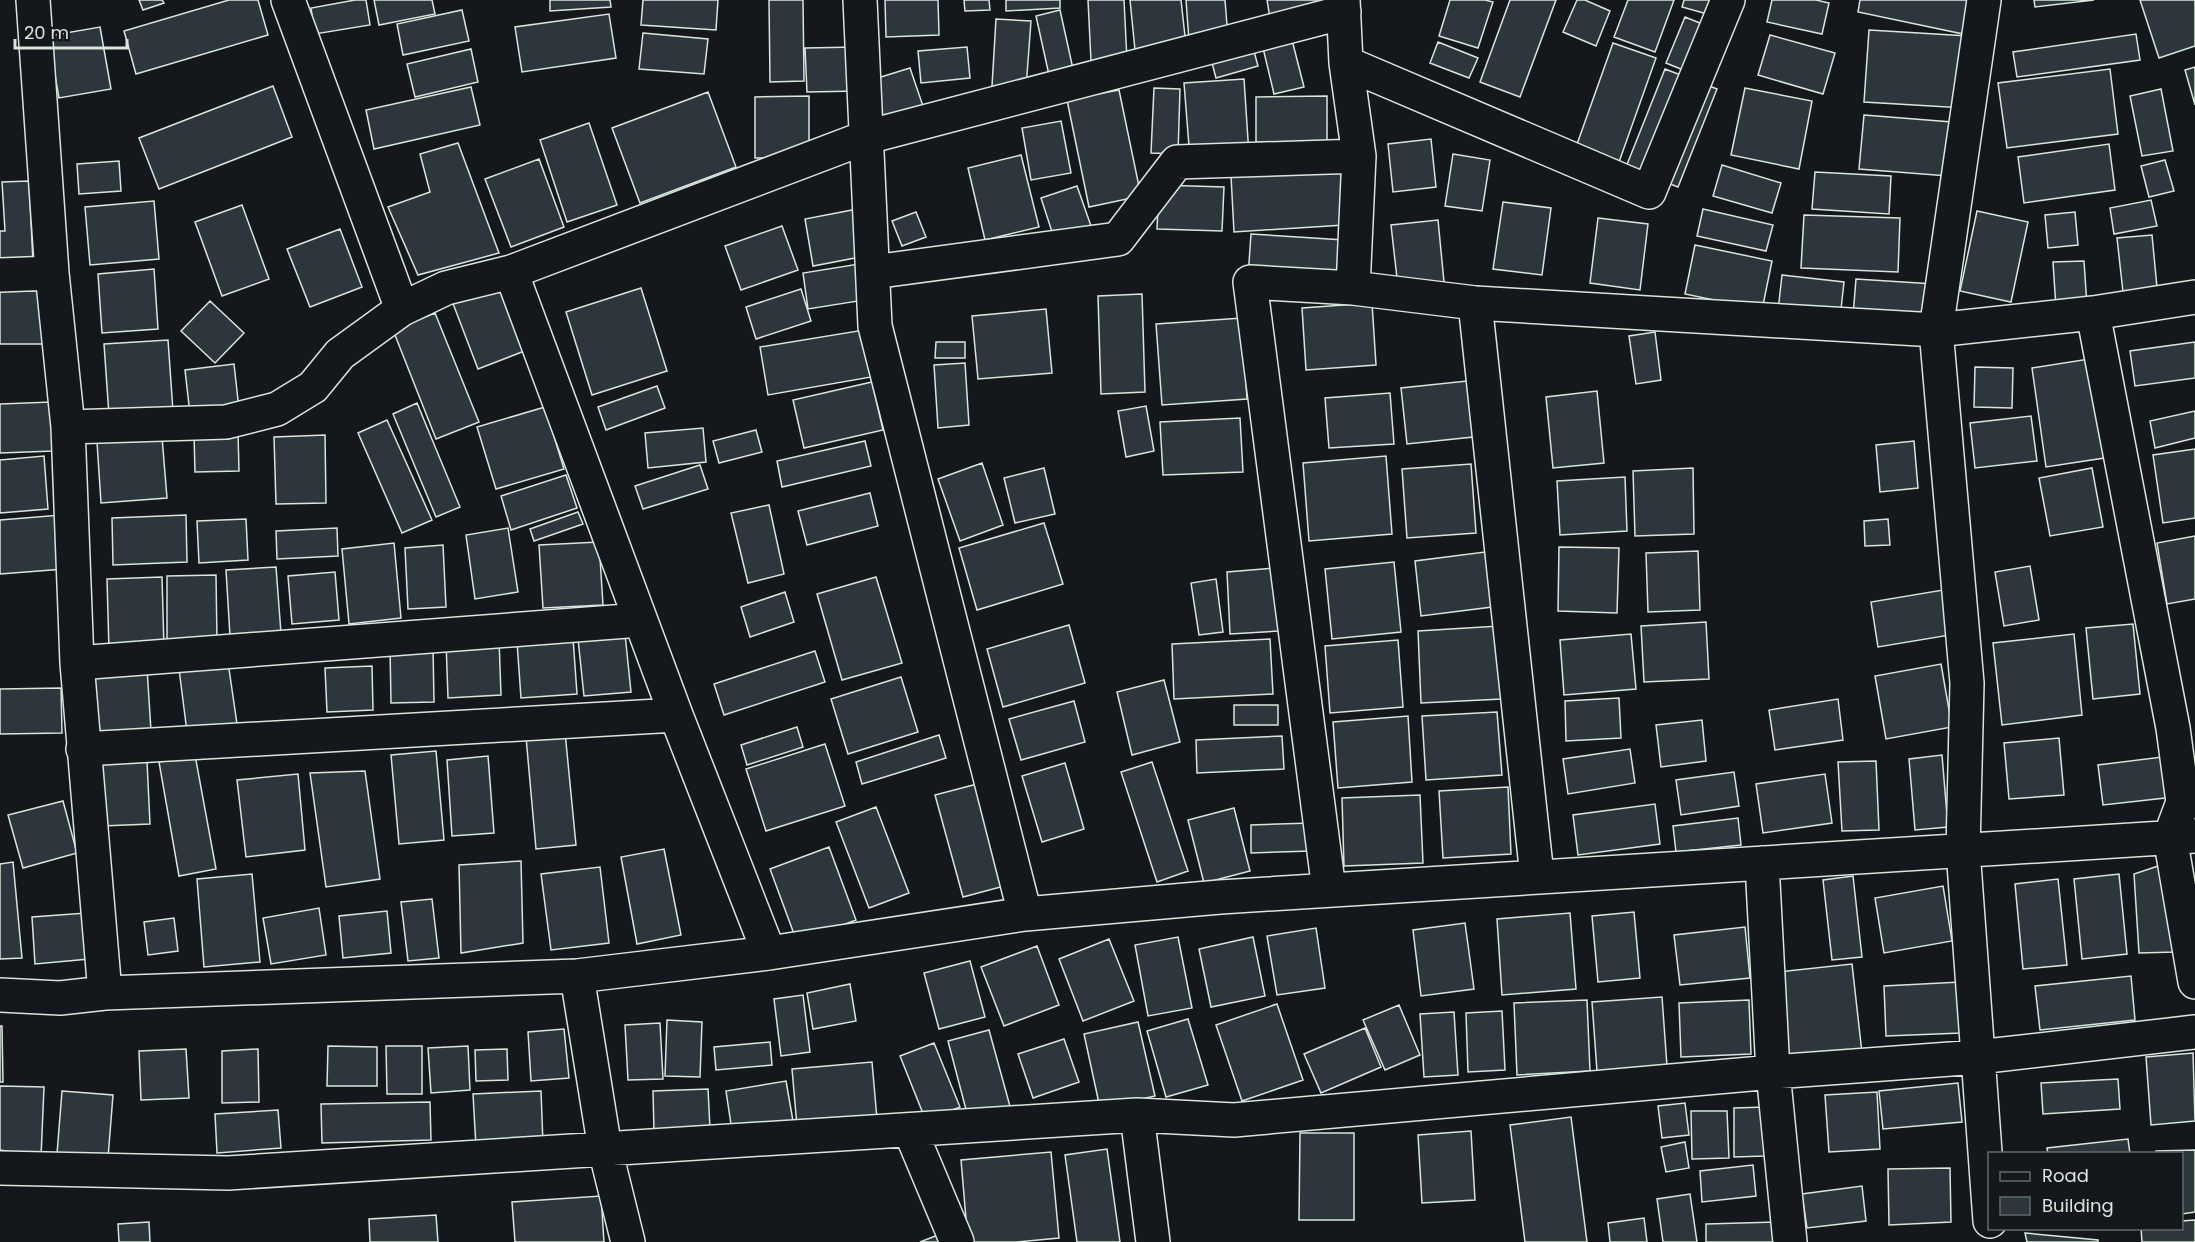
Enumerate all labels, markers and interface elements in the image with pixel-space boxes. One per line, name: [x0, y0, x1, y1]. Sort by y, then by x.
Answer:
scale bar: [15, 12, 128, 50]
text: 20 m: [24, 20, 69, 45]
legend: [1988, 1152, 2183, 1230]
text: Road: [2042, 1163, 2089, 1188]
text: Building: [2042, 1193, 2114, 1218]

